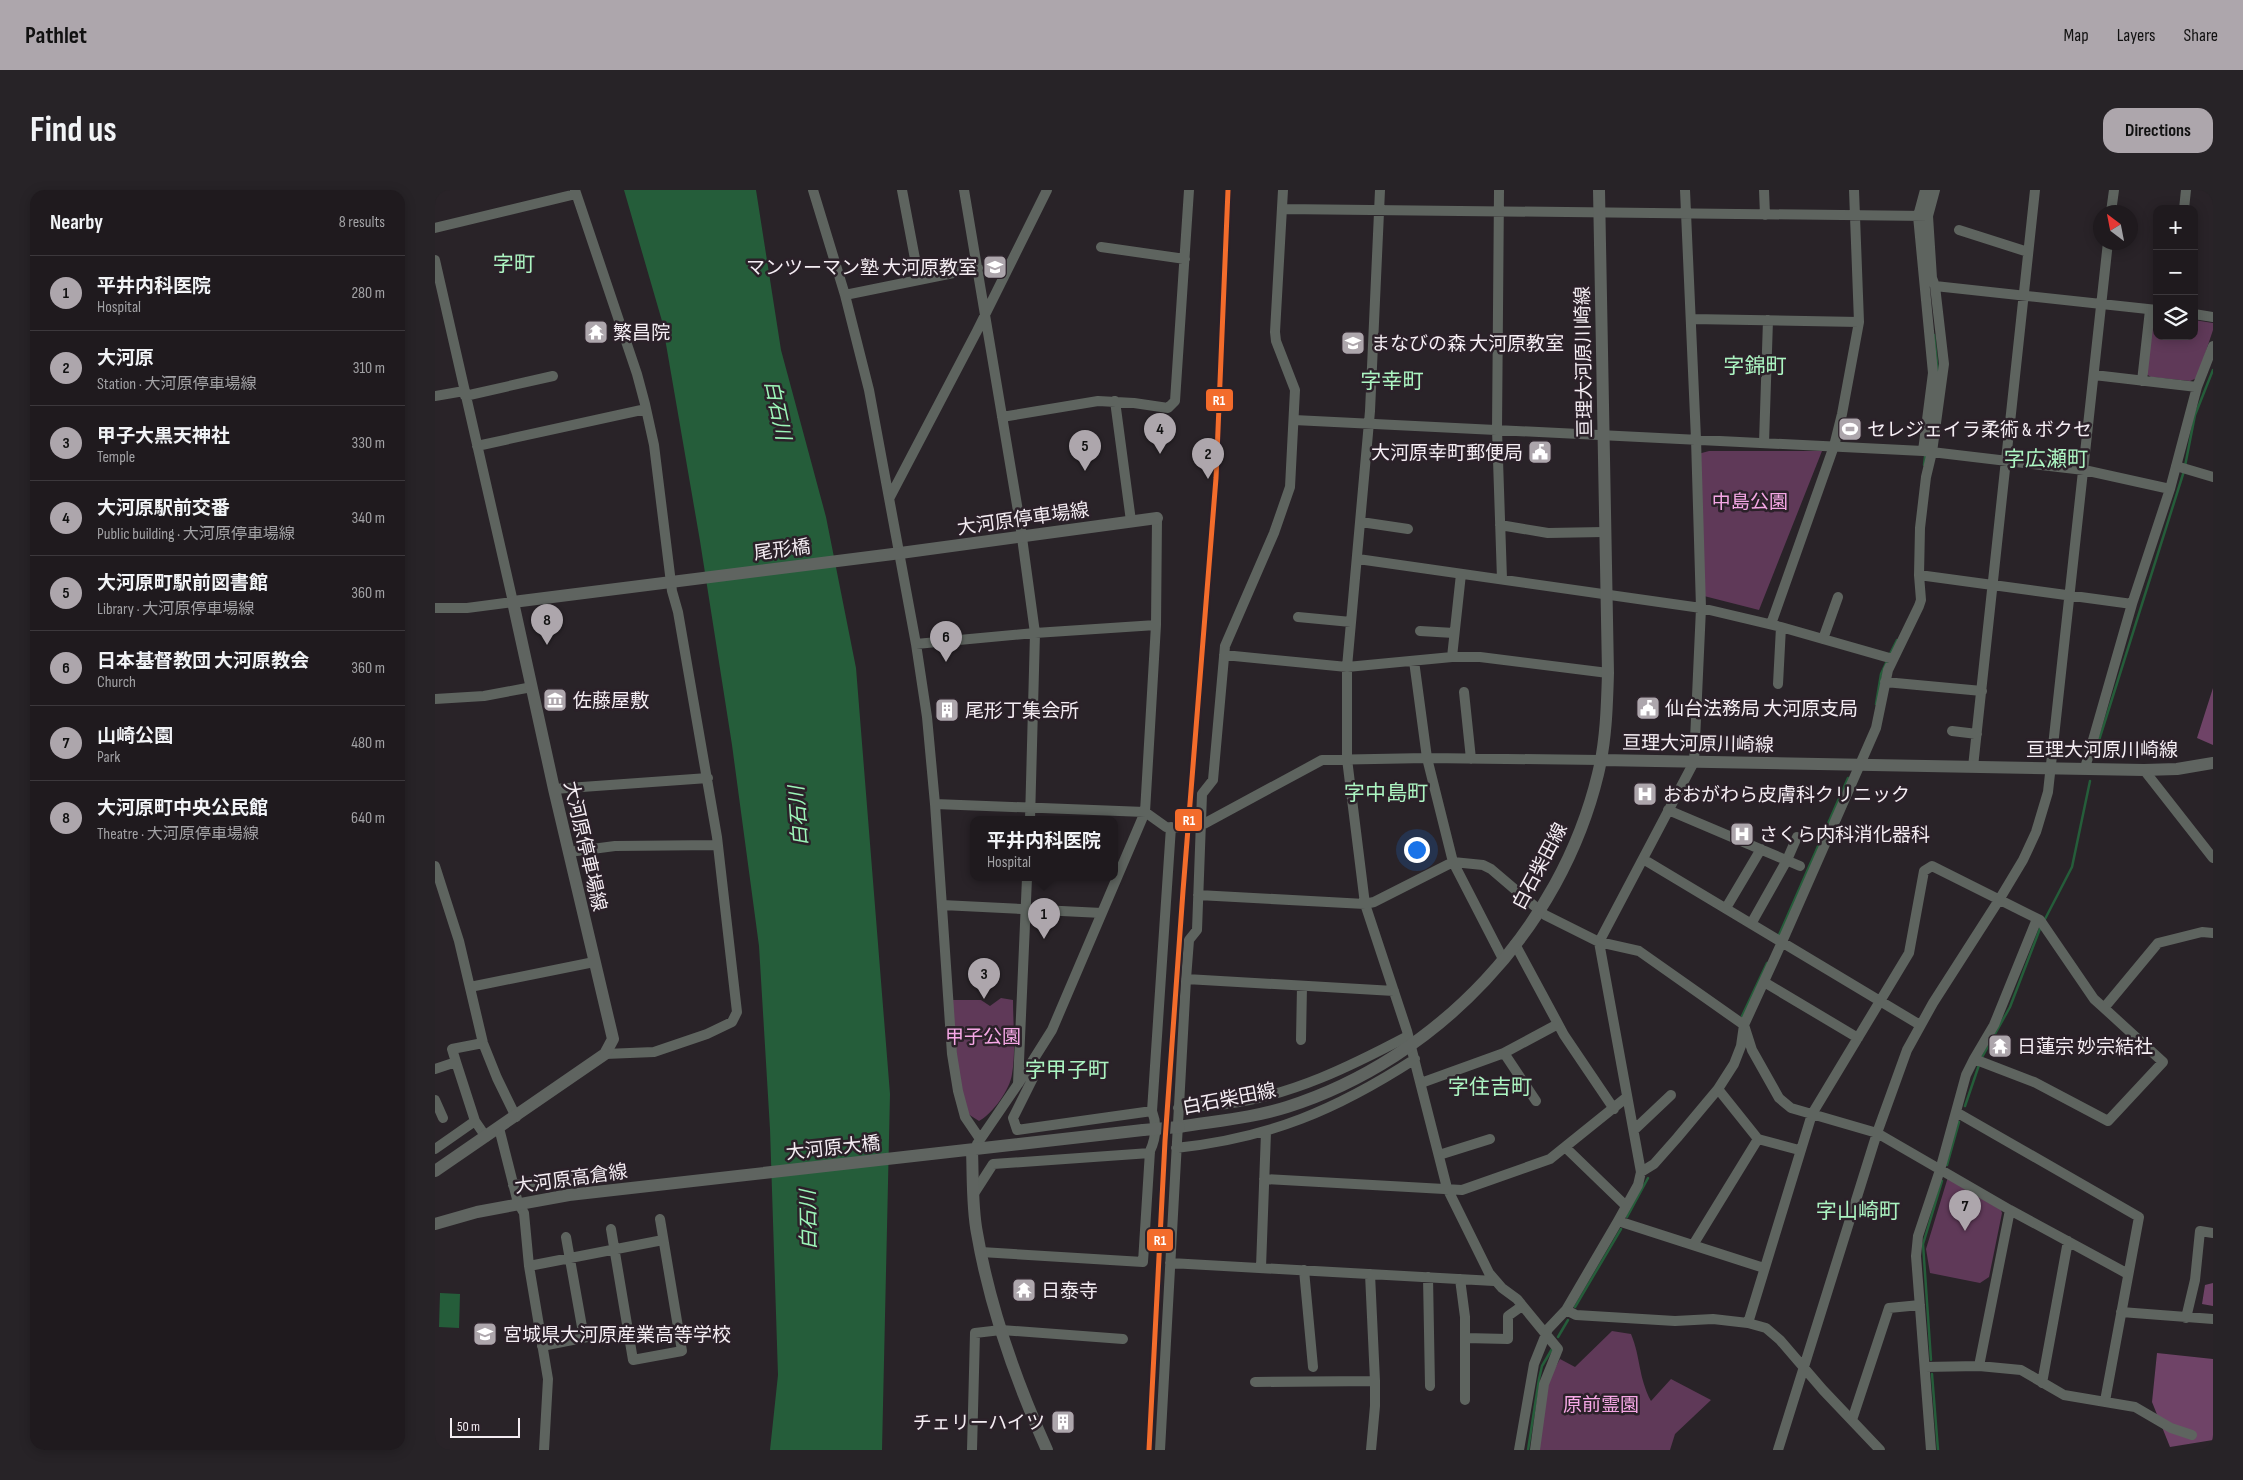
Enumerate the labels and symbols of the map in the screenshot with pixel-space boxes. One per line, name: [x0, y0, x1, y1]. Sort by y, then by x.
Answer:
north arrow: [2093, 205, 2138, 250]
district label: 字町: [493, 252, 535, 277]
school or university icon: マンツーマン塾 大河原教室: [982, 254, 1008, 280]
place label: マンツーマン塾 大河原教室: [746, 257, 977, 280]
street label: 亘理大河原川崎線: [1572, 286, 1597, 438]
temple icon: 繁昌院: [583, 319, 609, 345]
place label: 繁昌院: [613, 322, 670, 345]
school or university icon: まなびの森 大河原教室: [1340, 330, 1366, 356]
place label: まなびの森 大河原教室: [1371, 333, 1564, 356]
district label: 字錦町: [1724, 354, 1787, 379]
district label: 字幸町: [1361, 369, 1424, 394]
water label: 白石川: [759, 378, 795, 444]
line badge: R1: [1205, 388, 1234, 412]
text: R1: [1213, 392, 1226, 409]
pin: 4: [1144, 413, 1176, 454]
sports icon: セレジェイラ柔術 & ボクセ: [1837, 416, 1863, 442]
place label: セレジェイラ柔術 & ボクセ: [1867, 419, 2092, 442]
pin: 5: [1069, 430, 1101, 471]
pin: 2: [1192, 438, 1224, 479]
public building icon: 大河原幸町郵便局: [1527, 439, 1553, 465]
place label: 大河原幸町郵便局: [1371, 442, 1523, 465]
district label: 字広瀬町: [2004, 447, 2088, 472]
park label: 中島公園: [1712, 491, 1788, 514]
street label: 大河原停車場線: [956, 499, 1091, 540]
street label: 尾形橋: [752, 536, 812, 565]
pin: 8: [531, 604, 563, 645]
pin: 6: [930, 621, 962, 662]
museum icon: 佐藤屋敷: [542, 687, 568, 713]
place label: 佐藤屋敷: [573, 690, 649, 713]
public building icon: 仙台法務局 大河原支局: [1635, 695, 1661, 721]
building icon: 尾形丁集会所: [934, 697, 960, 723]
place label: 仙台法務局 大河原支局: [1665, 698, 1858, 721]
place label: 尾形丁集会所: [965, 700, 1079, 723]
street label: 亘理大河原川崎線: [1622, 732, 1774, 757]
street label: 亘理大河原川崎線: [2026, 739, 2178, 762]
street label: 大河原停車場線: [558, 779, 611, 914]
district label: 字中島町: [1344, 781, 1428, 806]
hospital icon: おおがわら皮膚科クリニック: [1632, 781, 1658, 807]
water label: 白石川: [785, 783, 813, 847]
place label: おおがわら皮膚科クリニック: [1663, 784, 1910, 807]
line badge: R1: [1174, 808, 1203, 832]
text: R1: [1183, 812, 1196, 829]
street label: 白石柴田線: [1508, 819, 1573, 914]
hospital icon: さくら内科消化器科: [1729, 821, 1755, 847]
place label: さくら内科消化器科: [1759, 824, 1930, 847]
your location: [1404, 837, 1430, 863]
pin: 1: [1028, 898, 1060, 939]
pin: 3: [968, 958, 1000, 999]
park label: 甲子公園: [945, 1026, 1021, 1049]
temple icon: 日蓮宗 妙宗結社: [1987, 1033, 2013, 1059]
place label: 日蓮宗 妙宗結社: [2017, 1036, 2153, 1059]
district label: 字甲子町: [1025, 1058, 1109, 1083]
district label: 字住吉町: [1448, 1075, 1532, 1100]
street label: 白石柴田線: [1180, 1079, 1278, 1120]
street label: 大河原大橋: [785, 1132, 882, 1165]
street label: 大河原高倉線: [513, 1160, 629, 1199]
water label: 白石川: [796, 1188, 822, 1250]
pin: 7: [1949, 1190, 1981, 1231]
district label: 字山崎町: [1816, 1199, 1900, 1224]
line badge: R1: [1146, 1228, 1174, 1252]
text: R1: [1154, 1232, 1167, 1249]
temple icon: 日泰寺: [1011, 1277, 1037, 1303]
place label: 日泰寺: [1041, 1280, 1098, 1303]
school or university icon: 宮城県大河原産業高等学校: [472, 1321, 498, 1347]
place label: 宮城県大河原産業高等学校: [503, 1324, 731, 1347]
park label: 原前霊園: [1563, 1394, 1639, 1417]
building icon: チェリーハイツ: [1050, 1409, 1076, 1435]
place label: チェリーハイツ: [913, 1412, 1045, 1435]
scale bar: [450, 1415, 520, 1438]

